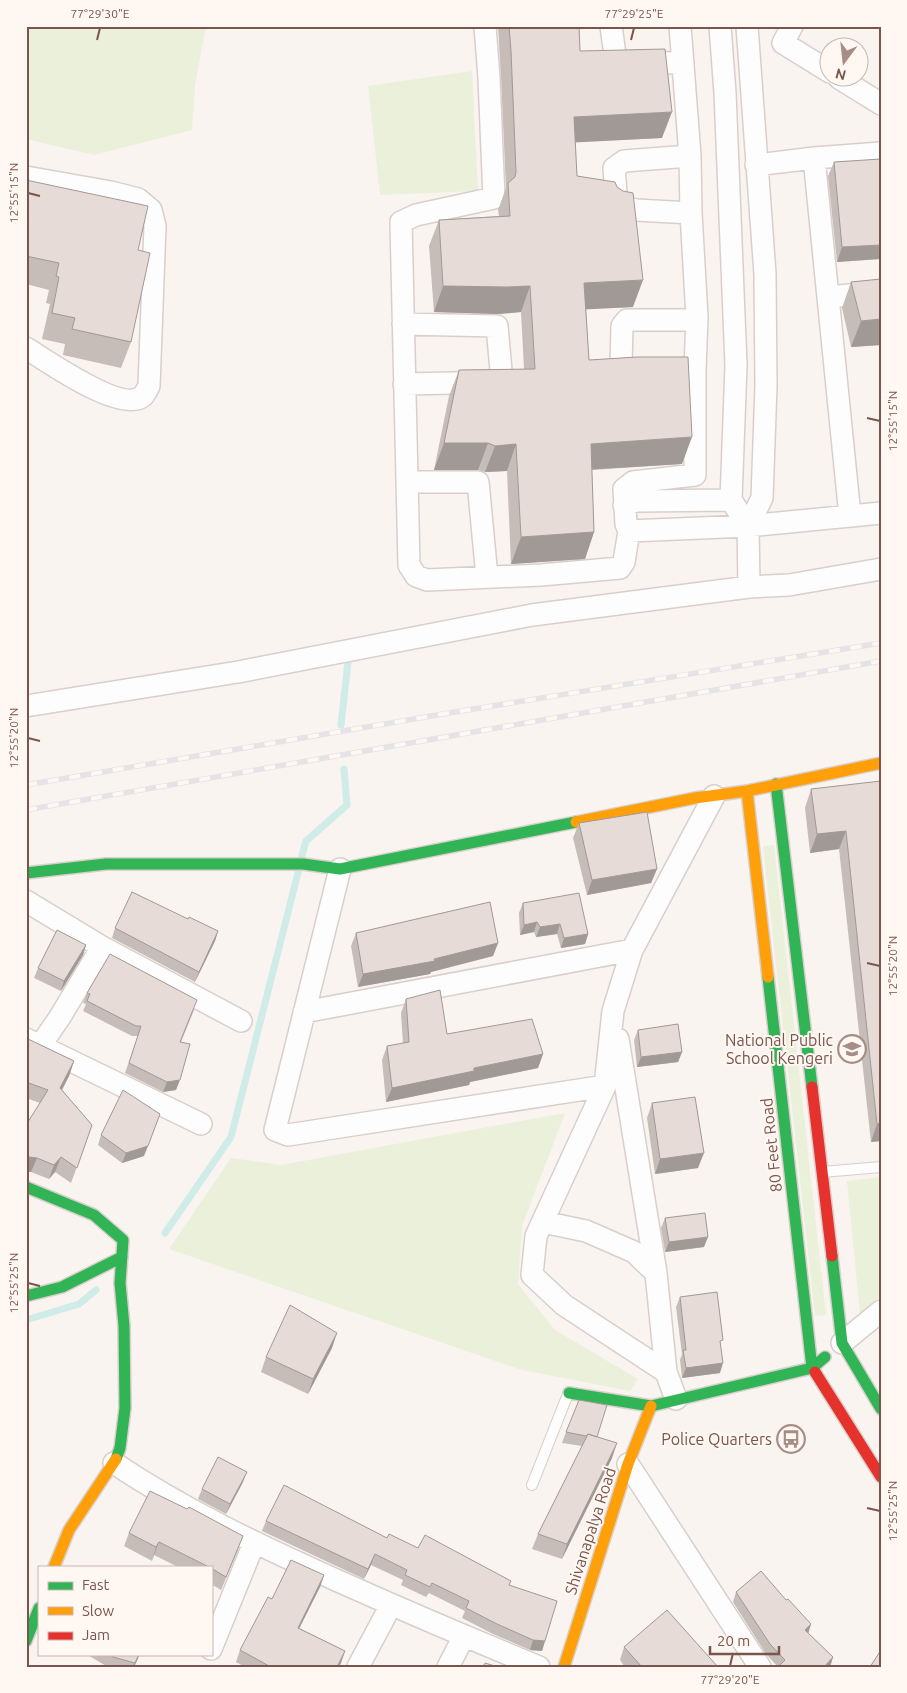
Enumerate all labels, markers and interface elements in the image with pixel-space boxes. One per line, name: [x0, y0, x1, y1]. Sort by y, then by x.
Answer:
text: 77°29'30"E: [71, 7, 130, 20]
text: 77°29'25"E: [605, 7, 664, 20]
north arrow: [820, 38, 870, 88]
text: N: [834, 65, 848, 84]
text: 12°55'15"N: [7, 163, 20, 223]
text: 12°55'15"N: [886, 391, 899, 451]
text: 12°55'20"N: [7, 708, 20, 768]
text: 12°55'20"N: [886, 936, 899, 996]
place label: National Public School Kengeri: [725, 1031, 834, 1067]
school or university icon: National Public School Kengeri: [837, 1034, 867, 1064]
street label: 80 Feet Road: [757, 1097, 785, 1193]
text: 12°55'25"N: [7, 1253, 20, 1313]
bus stop icon: Police Quarters: [776, 1424, 806, 1454]
place label: Police Quarters: [661, 1430, 772, 1448]
street label: Shivanapalya Road: [561, 1465, 619, 1597]
text: 12°55'25"N: [886, 1481, 899, 1541]
legend: [38, 1566, 212, 1656]
text: Fast: [82, 1576, 110, 1593]
text: Slow: [82, 1602, 115, 1619]
scale bar: [710, 1623, 778, 1655]
text: Jam: [82, 1626, 110, 1643]
text: 20 m: [717, 1632, 750, 1649]
text: 77°29'20"E: [701, 1673, 760, 1686]

